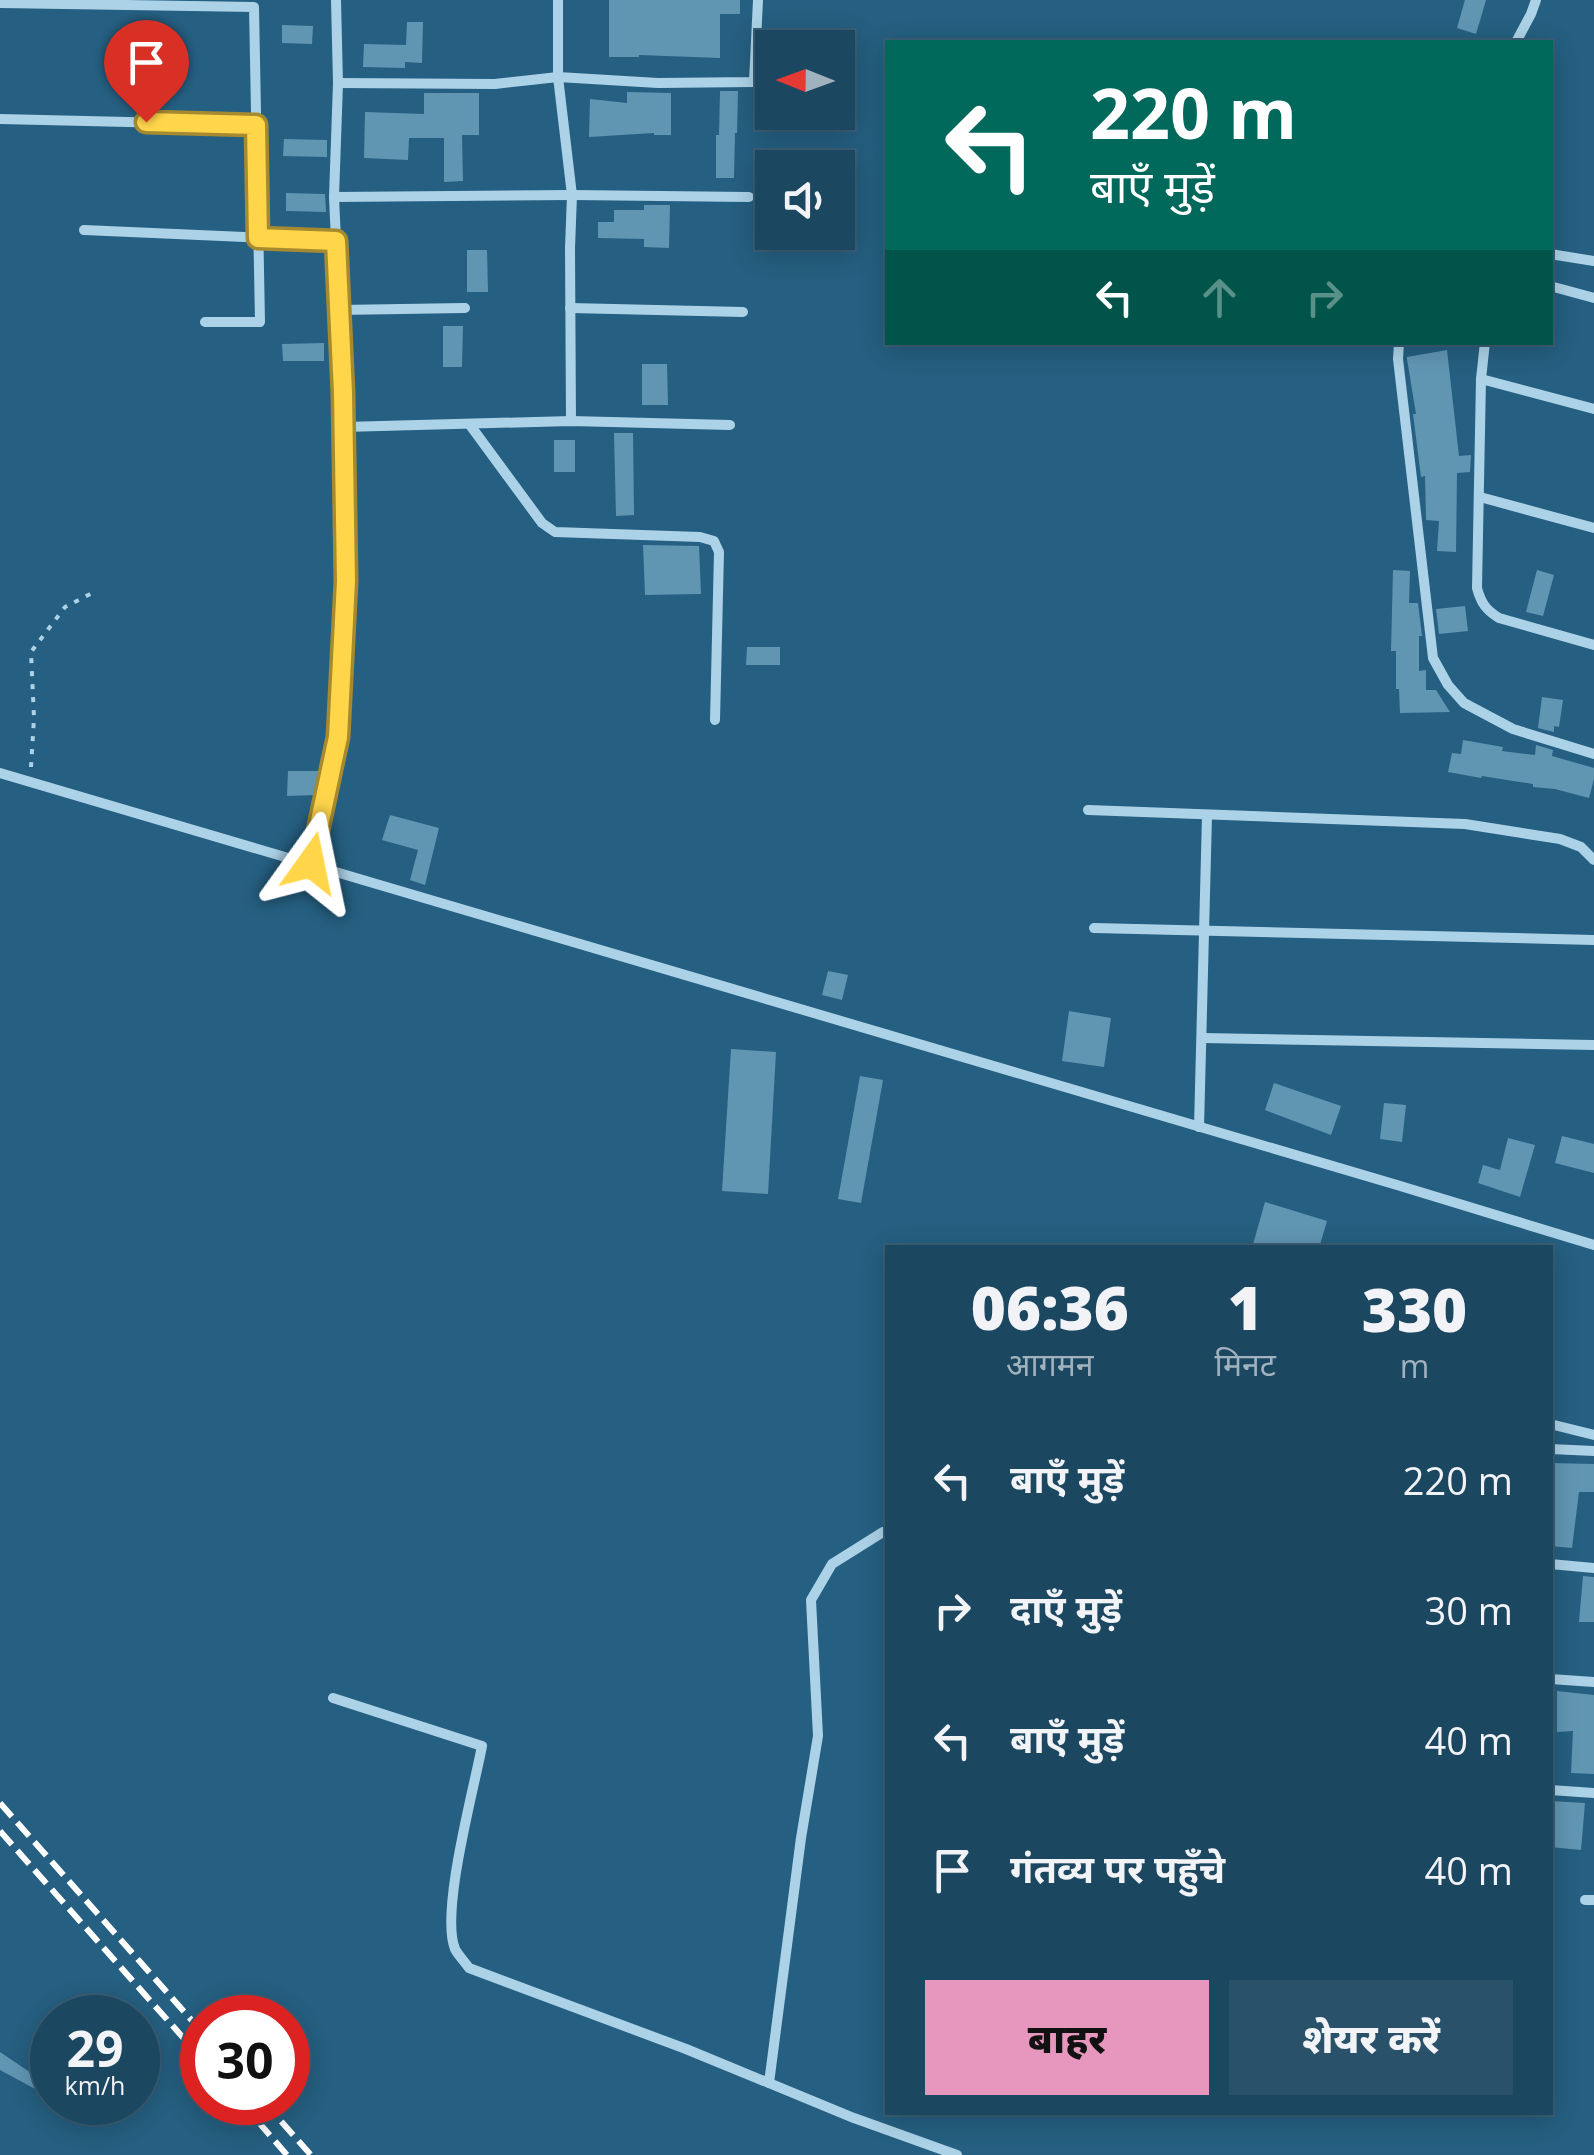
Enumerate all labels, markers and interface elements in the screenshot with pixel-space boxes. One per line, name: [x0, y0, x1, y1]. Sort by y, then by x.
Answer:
pin: [104, 20, 189, 123]
north arrow: [755, 30, 855, 130]
map controls: [755, 30, 855, 250]
icon: arrive: [119, 35, 174, 90]
text: 220 m: [1090, 64, 1297, 160]
icon: left: [925, 80, 1055, 210]
button: sound: [755, 150, 855, 250]
text: बाएँ मुड़ें: [1090, 155, 1215, 216]
icon: left: [1087, 270, 1142, 325]
icon: ahead: [1192, 270, 1247, 325]
icon: right: [1297, 270, 1352, 325]
position arrow: [259, 811, 363, 915]
text: 06:36: [971, 1266, 1129, 1348]
text: 1: [1228, 1266, 1263, 1348]
text: 330: [1362, 1268, 1467, 1350]
text: आगमन: [1006, 1342, 1094, 1385]
text: मिनट: [1215, 1342, 1276, 1385]
text: m: [1400, 1344, 1429, 1387]
text: बाएँ मुड़ें: [1010, 1452, 1124, 1504]
icon: left: [925, 1453, 980, 1508]
text: 220 m: [1403, 1454, 1513, 1506]
text: दाएँ मुड़ें: [1010, 1582, 1122, 1634]
icon: right: [925, 1583, 980, 1638]
text: 30 m: [1424, 1584, 1513, 1636]
text: बाएँ मुड़ें: [1010, 1712, 1124, 1764]
icon: left: [925, 1713, 980, 1768]
text: 40 m: [1424, 1714, 1513, 1766]
text: गंतव्य पर पहुँचे: [1010, 1842, 1225, 1894]
icon: arrive: [925, 1843, 980, 1898]
text: 40 m: [1424, 1844, 1513, 1896]
button: बाहर: [925, 1980, 1209, 2095]
button: शेयर करें: [1229, 1980, 1513, 2095]
speed limit sign: 30: [180, 1995, 310, 2125]
text: 29: [66, 2014, 124, 2082]
text: km/h: [65, 2068, 125, 2102]

